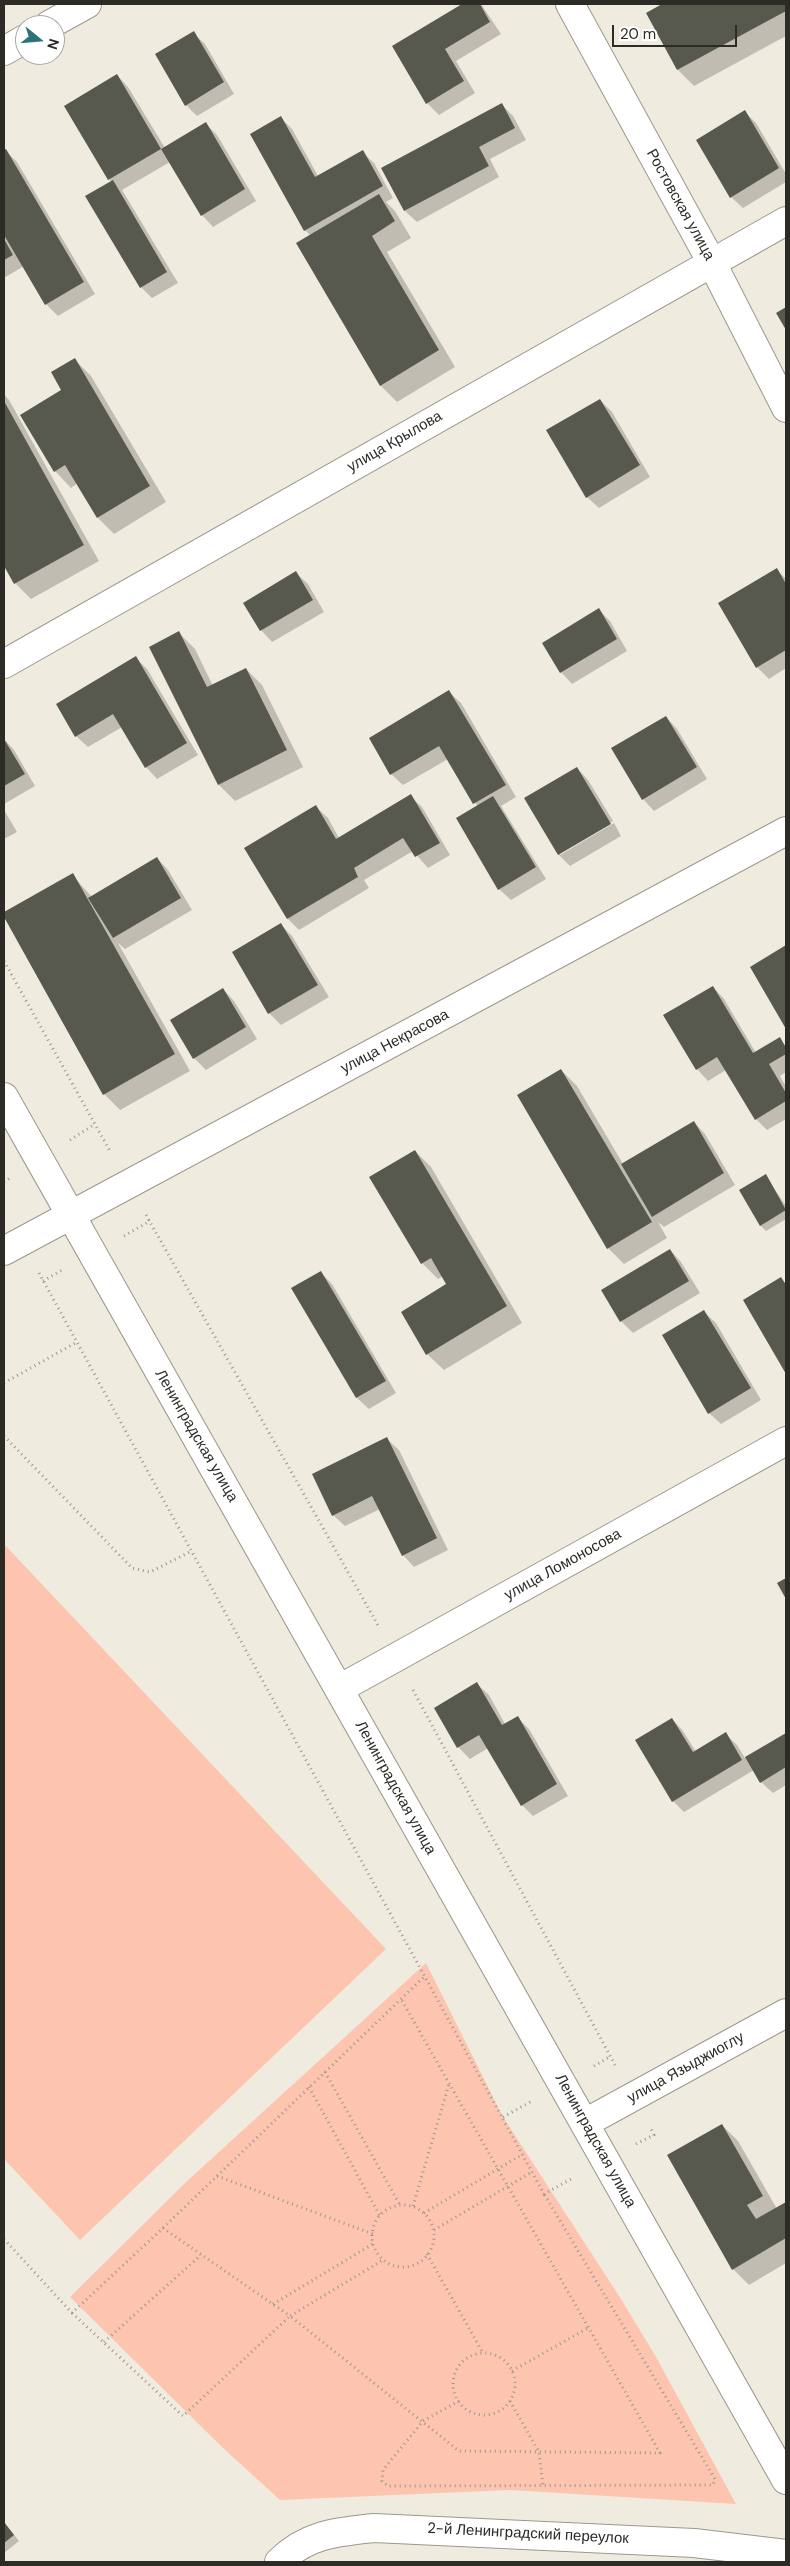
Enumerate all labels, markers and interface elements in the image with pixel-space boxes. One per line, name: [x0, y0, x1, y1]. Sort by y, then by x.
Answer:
north arrow: [15, 15, 65, 65]
scale bar: [615, 15, 740, 47]
text: 20 m: [620, 24, 656, 44]
text: N: [43, 37, 63, 52]
street label: Ростовская улица: [642, 146, 718, 264]
street label: улица Крылова: [344, 408, 446, 476]
street label: улица Некрасова: [338, 1006, 452, 1078]
street label: Ленинградская улица: [151, 1366, 241, 1506]
street label: улица Ломоносова: [501, 1525, 625, 1605]
street label: Ленинградская улица: [351, 1718, 439, 1858]
street label: улица Языджиоглу: [625, 2028, 747, 2108]
street label: Ленинградская улица: [551, 2071, 639, 2211]
street label: 2-й Ленинградский переулок: [427, 2520, 629, 2548]

